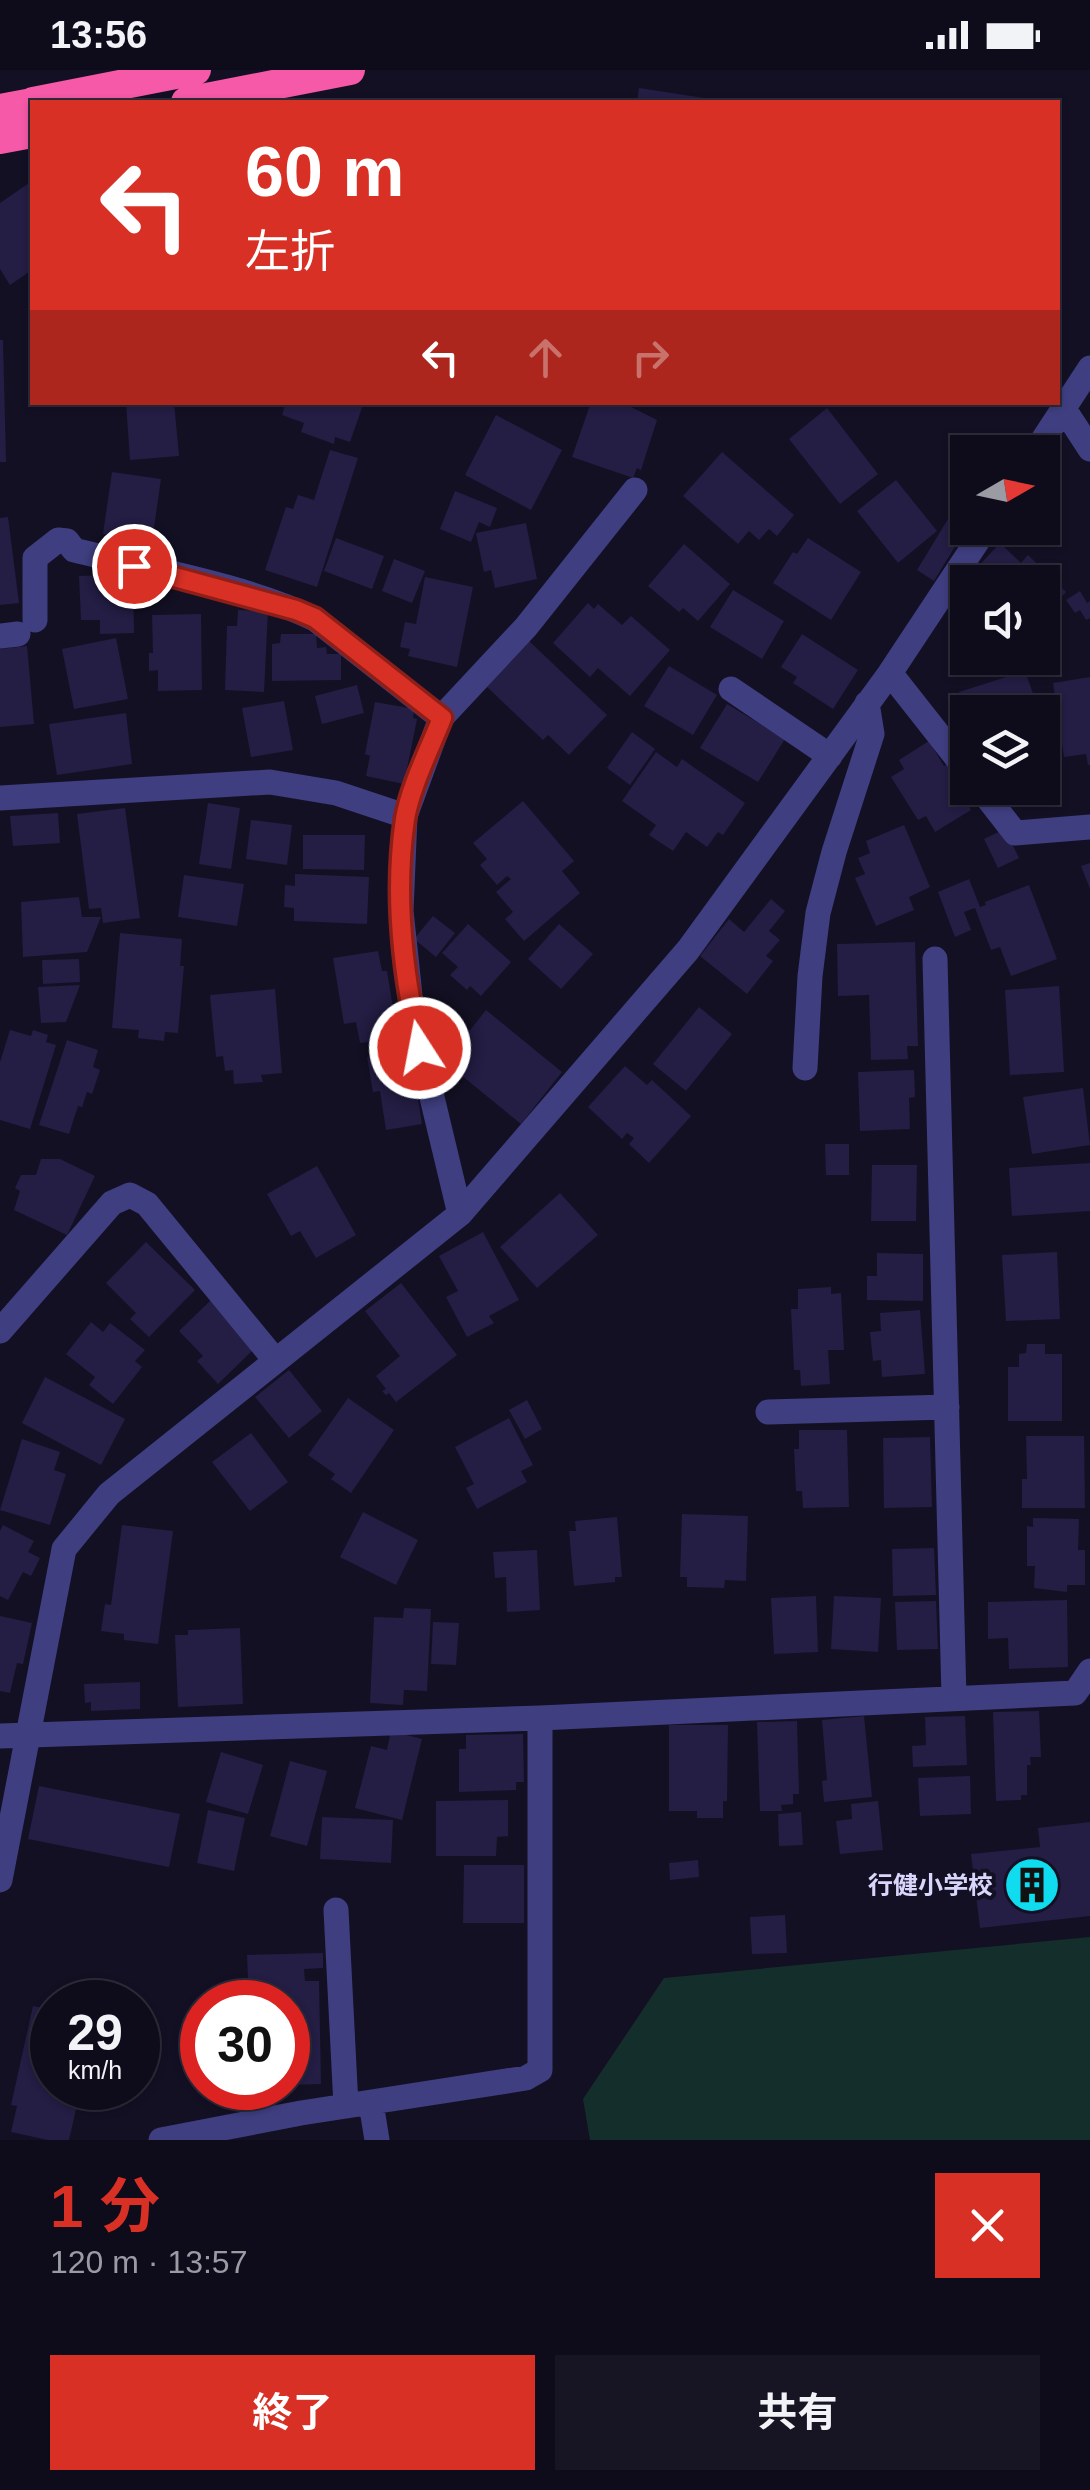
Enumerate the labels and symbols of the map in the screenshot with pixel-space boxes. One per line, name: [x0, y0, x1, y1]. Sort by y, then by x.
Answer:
north arrow: [950, 435, 1060, 545]
pin: [92, 524, 177, 609]
position arrow: [368, 996, 472, 1100]
building icon: 行健小学校: [1002, 1855, 1062, 1915]
place label: 行健小学校: [868, 1871, 993, 1899]
speed limit sign: 30: [180, 1980, 310, 2110]

